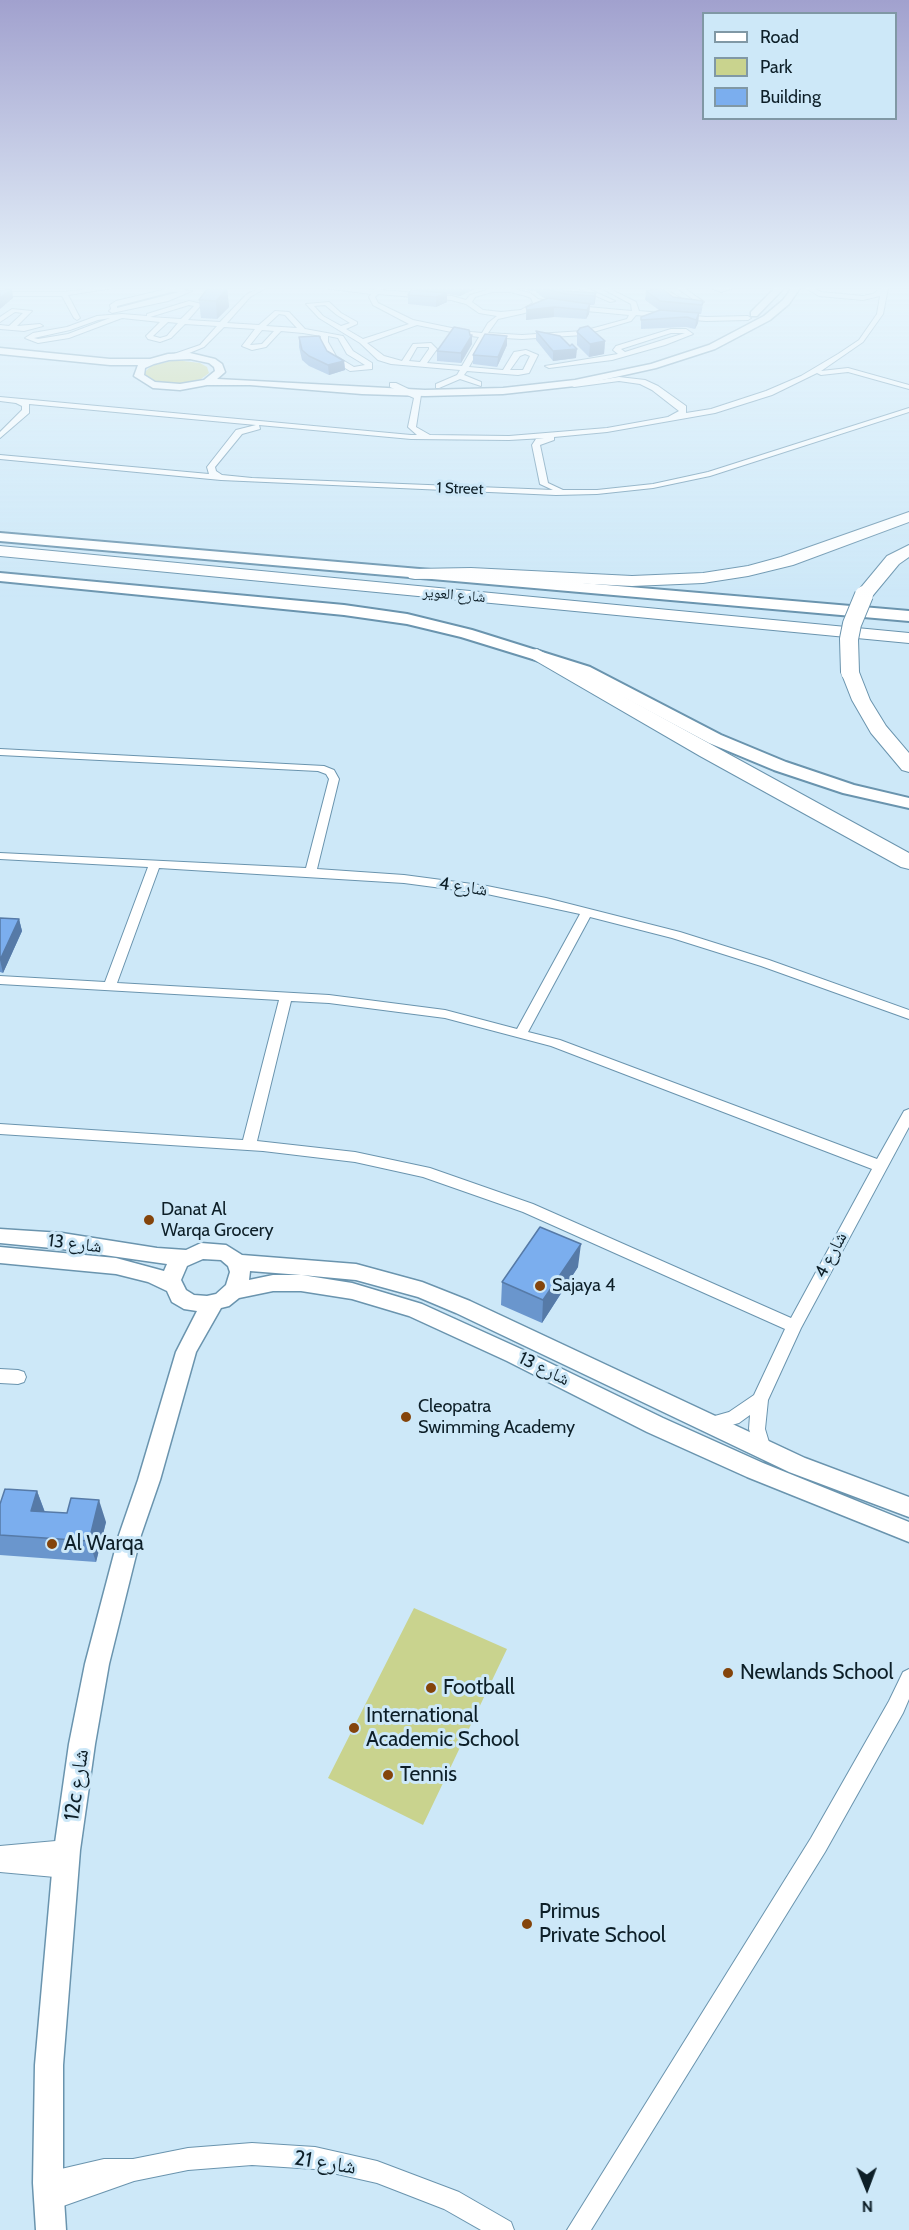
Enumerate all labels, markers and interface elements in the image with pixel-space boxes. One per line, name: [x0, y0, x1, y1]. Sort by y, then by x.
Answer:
legend: [702, 12, 897, 120]
text: Road: [760, 26, 799, 48]
text: Park: [760, 56, 792, 78]
text: Building: [760, 86, 821, 108]
street label: 1 Street: [436, 479, 484, 499]
street label: شارع العوير: [422, 583, 486, 607]
street label: شارع 4: [437, 873, 489, 901]
place label: Danat Al Warqa Grocery: [161, 1199, 273, 1242]
marker: Danat Al Warqa Grocery: [142, 1213, 156, 1227]
street label: شارع 4: [810, 1228, 852, 1282]
street label: شارع 13: [47, 1230, 103, 1258]
place label: Sajaya 4: [552, 1275, 615, 1297]
marker: Sajaya 4: [533, 1279, 547, 1293]
street label: شارع 13: [515, 1347, 573, 1391]
place label: Cleopatra Swimming Academy: [418, 1396, 575, 1438]
marker: Cleopatra Swimming Academy: [399, 1410, 413, 1424]
place label: Al Warqa: [64, 1531, 144, 1557]
marker: Al Warqa: [45, 1537, 59, 1551]
place label: Newlands School: [740, 1660, 894, 1686]
marker: Newlands School: [721, 1666, 735, 1680]
place label: Football: [443, 1675, 515, 1701]
marker: Football: [424, 1681, 438, 1695]
place label: International Academic School: [366, 1703, 519, 1753]
marker: International Academic School: [347, 1721, 361, 1735]
street label: 12c شارع: [60, 1748, 94, 1822]
place label: Tennis: [400, 1762, 457, 1788]
marker: Tennis: [381, 1768, 395, 1782]
place label: Primus Private School: [539, 1899, 666, 1949]
marker: Primus Private School: [520, 1917, 534, 1931]
street label: شارع 21: [292, 2146, 358, 2180]
north arrow: [837, 2158, 897, 2218]
text: N: [862, 2197, 873, 2216]

